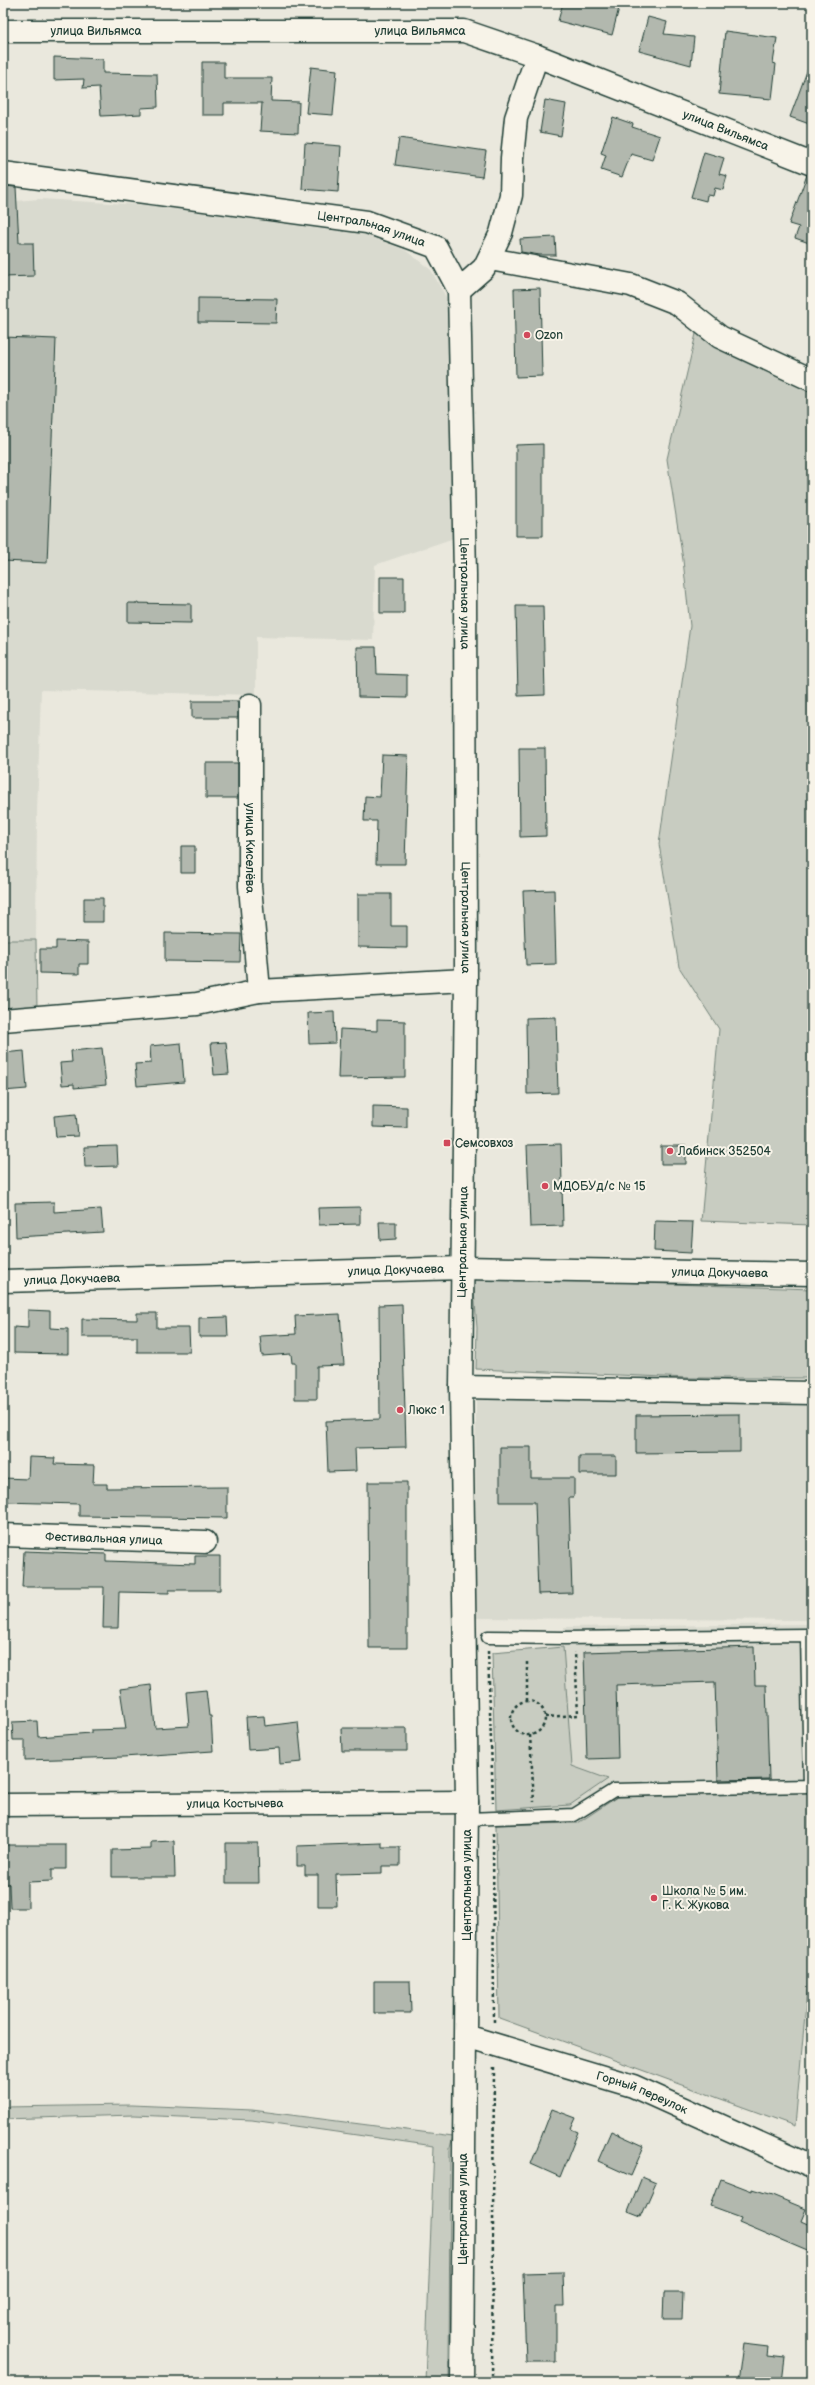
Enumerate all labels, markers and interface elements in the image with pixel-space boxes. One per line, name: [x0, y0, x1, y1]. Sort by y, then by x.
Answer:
street label: улица Вильямса: [50, 24, 142, 39]
street label: улица Вильямса: [374, 24, 466, 39]
street label: улица Вильямса: [681, 106, 771, 154]
street label: Центральная улица: [316, 208, 428, 250]
place label: Ozon: [535, 328, 563, 343]
marker: Ozon: [522, 330, 532, 340]
street label: Центральная улица: [457, 537, 473, 650]
street label: улица Киселёва: [243, 803, 258, 894]
street label: Центральная улица: [458, 861, 473, 974]
place label: Семсовхоз: [455, 1136, 514, 1151]
marker: Семсовхоз: [442, 1138, 452, 1148]
place label: Лабинск 352504: [677, 1144, 772, 1159]
marker: Лабинск 352504: [665, 1146, 675, 1156]
place label: МДОБУд/с № 15: [553, 1179, 646, 1194]
marker: МДОБУд/с № 15: [540, 1181, 550, 1191]
street label: Центральная улица: [455, 1186, 471, 1298]
street label: улица Докучаева: [347, 1261, 444, 1279]
street label: улица Докучаева: [671, 1264, 768, 1281]
street label: улица Докучаева: [23, 1270, 120, 1288]
place label: Люкс 1: [407, 1403, 445, 1418]
marker: Люкс 1: [395, 1405, 405, 1415]
street label: Фестивальная улица: [45, 1529, 163, 1548]
street label: улица Костычева: [186, 1796, 284, 1811]
street label: Центральная улица: [460, 1829, 475, 1941]
place label: Школа № 5 им. Г. К. Жукова: [662, 1884, 746, 1913]
marker: Школа № 5 им. Г. К. Жукова: [649, 1893, 659, 1903]
street label: Горный переулок: [594, 2068, 691, 2118]
street label: Центральная улица: [456, 2153, 471, 2265]

